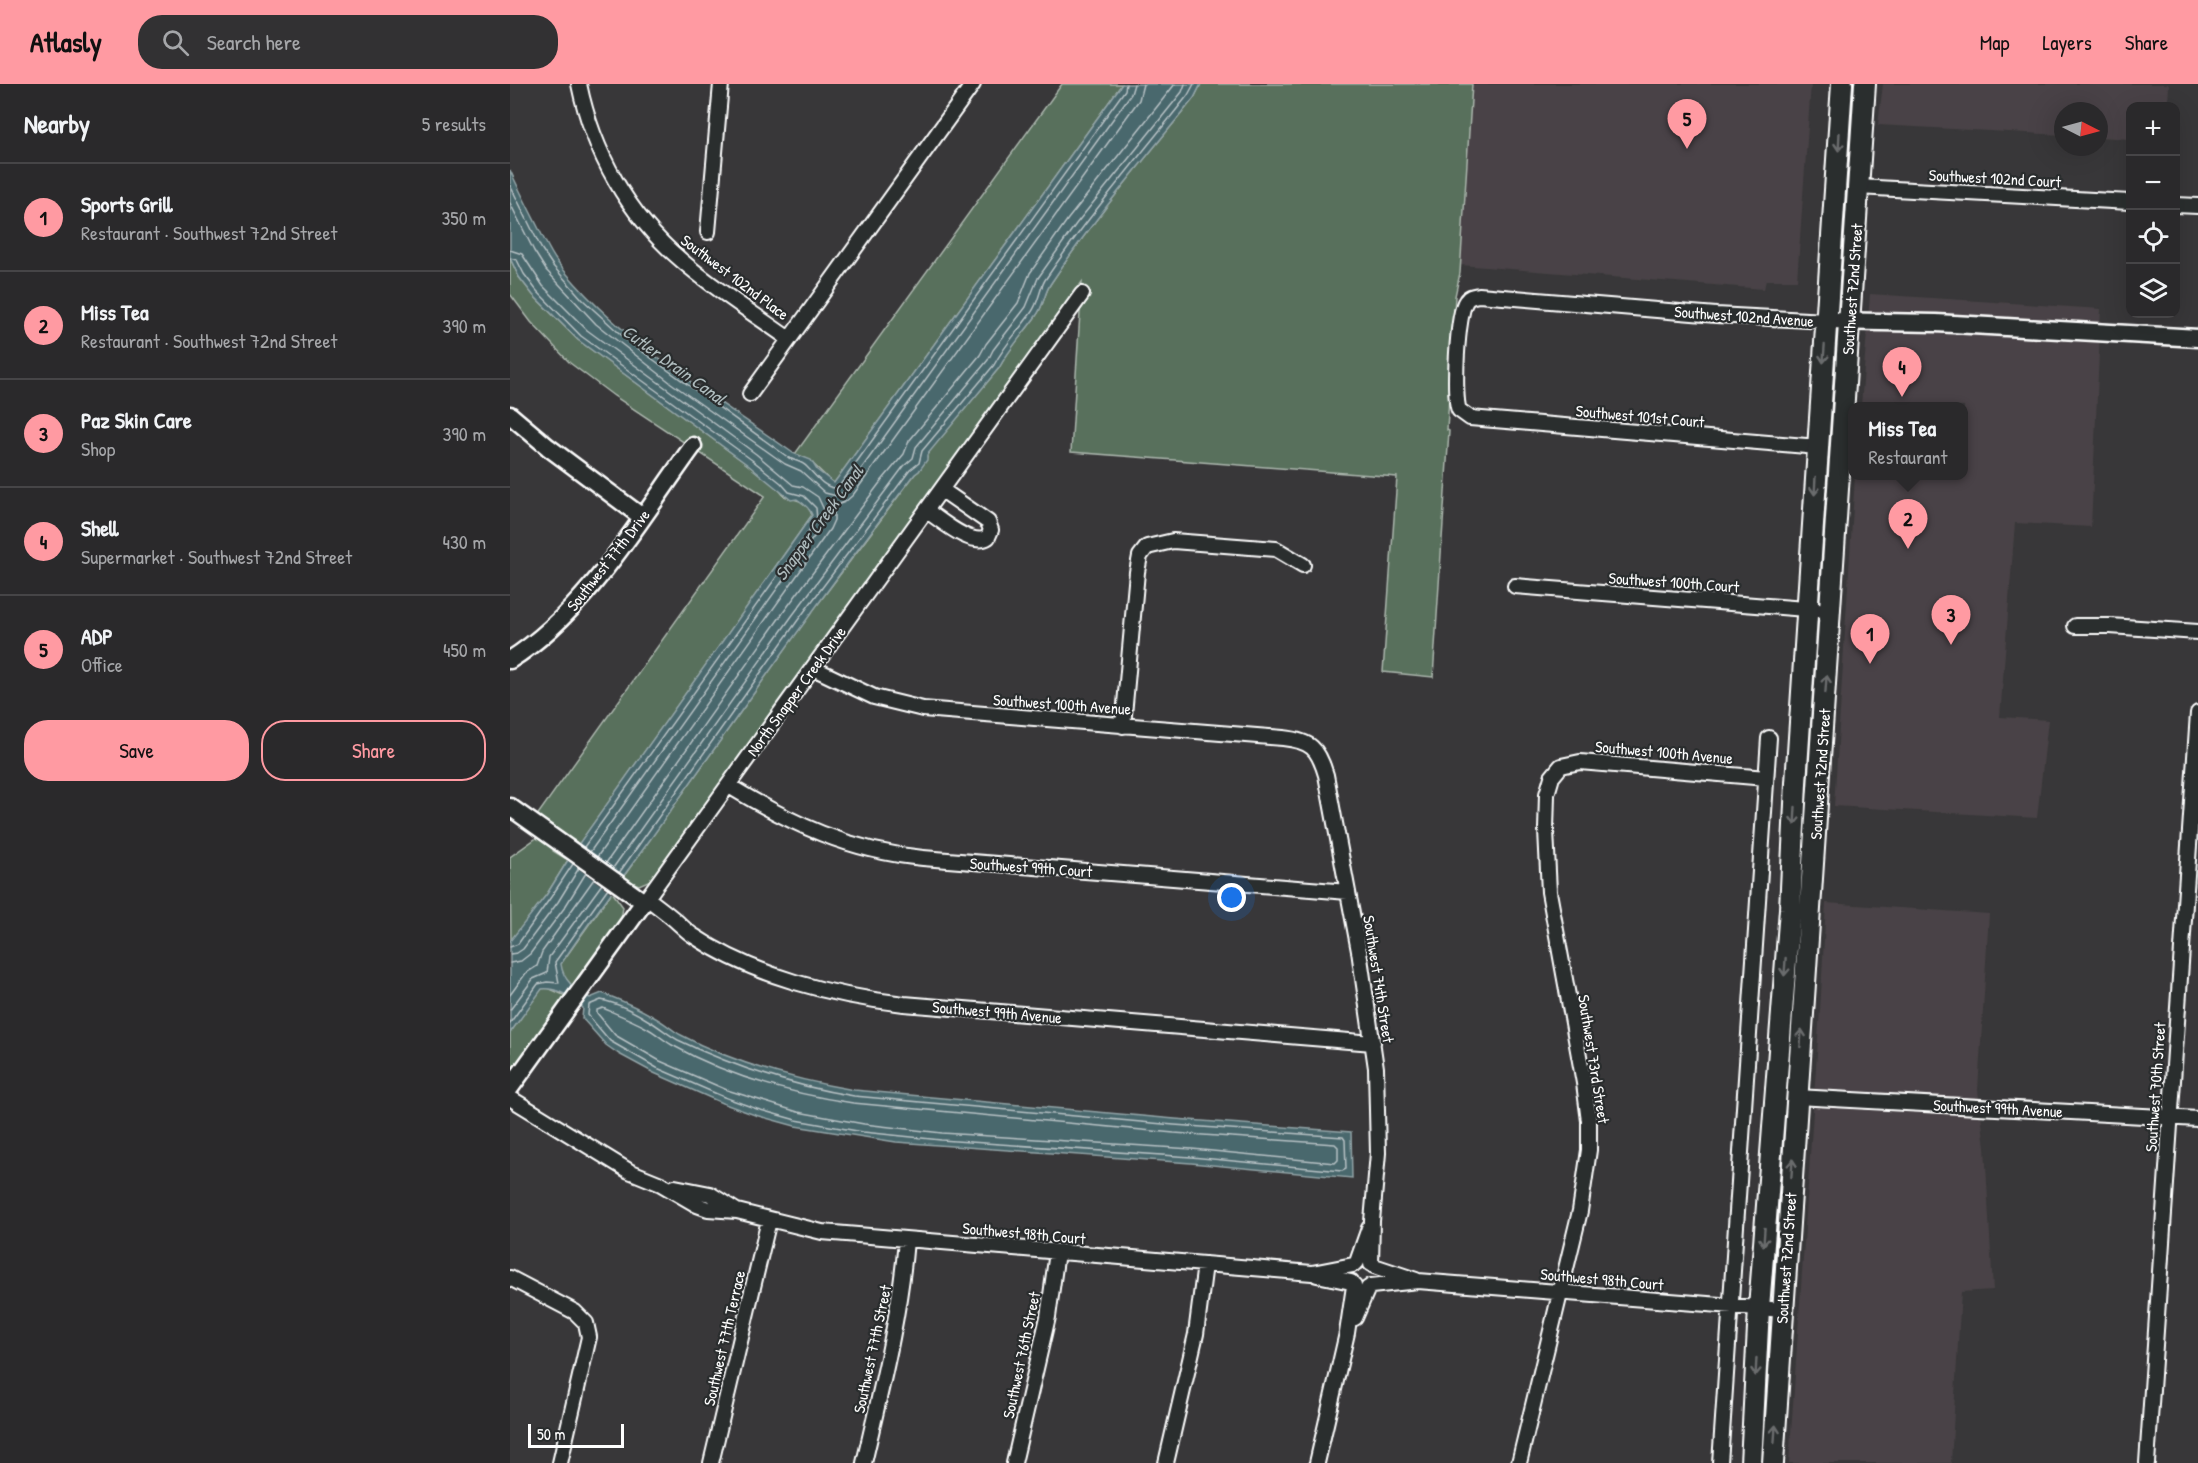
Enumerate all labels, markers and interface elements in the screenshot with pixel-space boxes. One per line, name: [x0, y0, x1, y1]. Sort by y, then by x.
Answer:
search box: [138, 15, 558, 69]
text: Atlasly: [30, 23, 102, 61]
icon: search: [159, 26, 192, 59]
text: Search here: [207, 27, 301, 57]
text: Map: [1980, 28, 2009, 57]
text: Layers: [2042, 28, 2092, 57]
text: Share: [2125, 28, 2168, 57]
pin: 5: [1668, 100, 1706, 149]
north arrow: [2054, 102, 2108, 156]
map controls: [2126, 102, 2180, 318]
button: +: [2126, 102, 2180, 156]
text: Nearby: [24, 106, 90, 141]
text: 5 results: [422, 110, 486, 137]
one-way arrow: [1833, 132, 1844, 152]
button: −: [2126, 156, 2180, 210]
street label: Southwest 102nd Court: [1928, 164, 2062, 192]
text: Sports Grill: [81, 189, 172, 219]
text: 1: [40, 204, 47, 231]
text: 350 m: [441, 204, 486, 231]
button: locate: [2126, 210, 2180, 264]
text: Restaurant · Southwest 72nd Street: [81, 219, 337, 246]
street label: Southwest 72nd Street: [1836, 222, 1868, 355]
street label: Southwest 102nd Place: [676, 229, 794, 325]
button: layers: [2126, 264, 2180, 318]
text: Miss Tea: [81, 297, 149, 327]
street label: Southwest 102nd Avenue: [1674, 300, 1815, 332]
text: 2: [39, 312, 48, 339]
text: 390 m: [443, 312, 486, 339]
water label: Cutler Drain Canal: [618, 319, 732, 411]
text: Restaurant · Southwest 72nd Street: [81, 327, 337, 354]
one-way arrow: [1818, 343, 1829, 363]
pin: 4: [1882, 348, 1922, 397]
street label: Southwest 101st Court: [1575, 399, 1706, 433]
popup: [1848, 402, 1968, 480]
text: Paz Skin Care: [81, 405, 192, 435]
text: Miss Tea: [1869, 413, 1936, 443]
text: 3: [39, 420, 48, 447]
text: 390 m: [443, 420, 486, 447]
text: Shop: [81, 435, 115, 462]
text: Restaurant: [1869, 443, 1947, 470]
water label: Snapper Creek Canal: [768, 459, 870, 585]
one-way arrow: [1810, 476, 1821, 496]
pin: 2: [1888, 500, 1928, 549]
street label: Southwest 77th Drive: [561, 504, 655, 615]
text: Shell: [81, 513, 119, 543]
text: 4: [40, 528, 47, 555]
text: 430 m: [442, 528, 486, 555]
text: Supermarket · Southwest 72nd Street: [81, 543, 352, 570]
street label: Southwest 100th Court: [1608, 566, 1741, 598]
pin: 3: [1932, 596, 1970, 645]
pin: 1: [1850, 614, 1890, 664]
text: ADP: [81, 621, 113, 651]
street label: North Snapper Creek Drive: [741, 621, 851, 761]
text: 5: [39, 636, 48, 663]
text: 450 m: [443, 636, 486, 663]
text: Office: [81, 651, 123, 678]
one-way arrow: [1821, 675, 1832, 695]
street label: Southwest 100th Avenue: [992, 688, 1132, 720]
street label: Southwest 72nd Street: [1804, 707, 1836, 840]
button: Save: [24, 720, 249, 781]
button: Share: [261, 720, 486, 781]
street label: Southwest 100th Avenue: [1594, 735, 1734, 769]
one-way arrow: [1789, 805, 1800, 825]
street label: Southwest 99th Court: [969, 852, 1093, 882]
your location: [1217, 883, 1246, 912]
street label: Southwest 74th Street: [1358, 914, 1400, 1045]
one-way arrow: [1780, 956, 1791, 976]
street label: Southwest 73rd Street: [1573, 993, 1615, 1125]
street label: Southwest 99th Avenue: [931, 995, 1063, 1029]
street label: Southwest 70th Street: [2140, 1021, 2171, 1152]
one-way arrow: [1795, 1029, 1806, 1049]
street label: Southwest 99th Avenue: [1933, 1094, 2064, 1122]
one-way arrow: [1787, 1159, 1798, 1179]
street label: Southwest 72nd Street: [1770, 1191, 1802, 1324]
street label: Southwest 98th Court: [962, 1217, 1087, 1249]
one-way arrow: [1759, 1227, 1770, 1247]
street label: Southwest 98th Court: [1540, 1263, 1665, 1295]
street label: Southwest 77th Terrace: [698, 1268, 750, 1408]
street label: Southwest 77th Street: [848, 1282, 896, 1415]
street label: Southwest 76th Street: [997, 1289, 1045, 1420]
one-way arrow: [1750, 1356, 1761, 1376]
scale bar: [528, 1421, 624, 1448]
text: 50 m: [537, 1423, 566, 1445]
one-way arrow: [1769, 1425, 1780, 1445]

